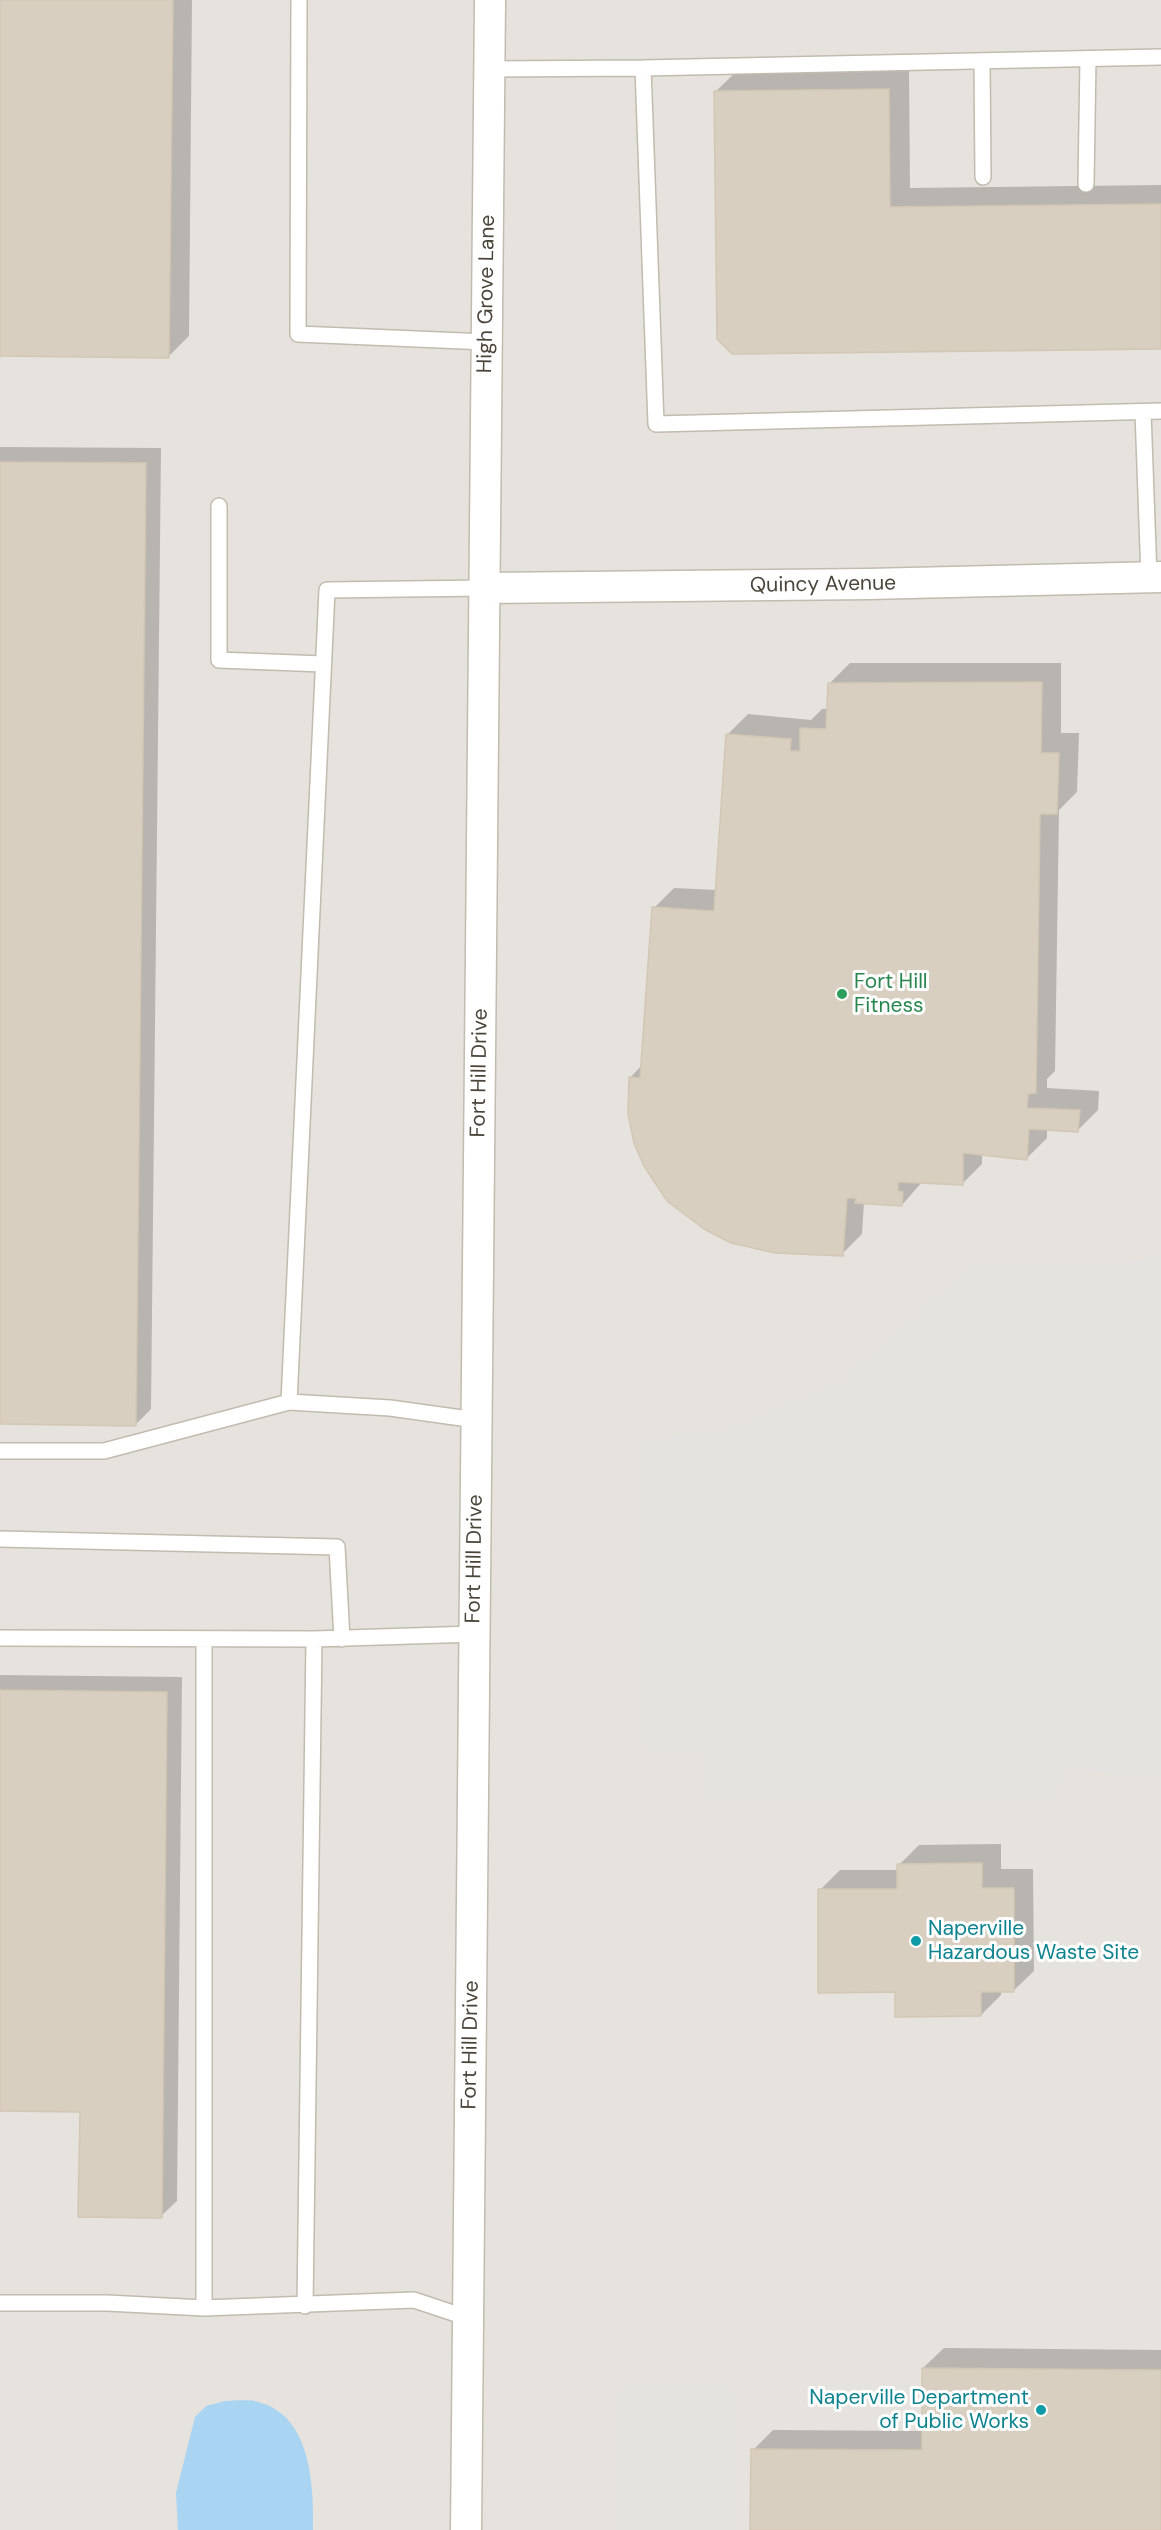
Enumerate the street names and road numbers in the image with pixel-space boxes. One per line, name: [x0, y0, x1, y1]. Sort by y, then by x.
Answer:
street label: High Grove Lane: [473, 215, 501, 373]
street label: Quincy Avenue: [750, 571, 896, 599]
street label: Fort Hill Drive: [466, 1008, 494, 1138]
street label: Fort Hill Drive: [461, 1494, 489, 1624]
street label: Fort Hill Drive: [457, 1980, 485, 2110]

